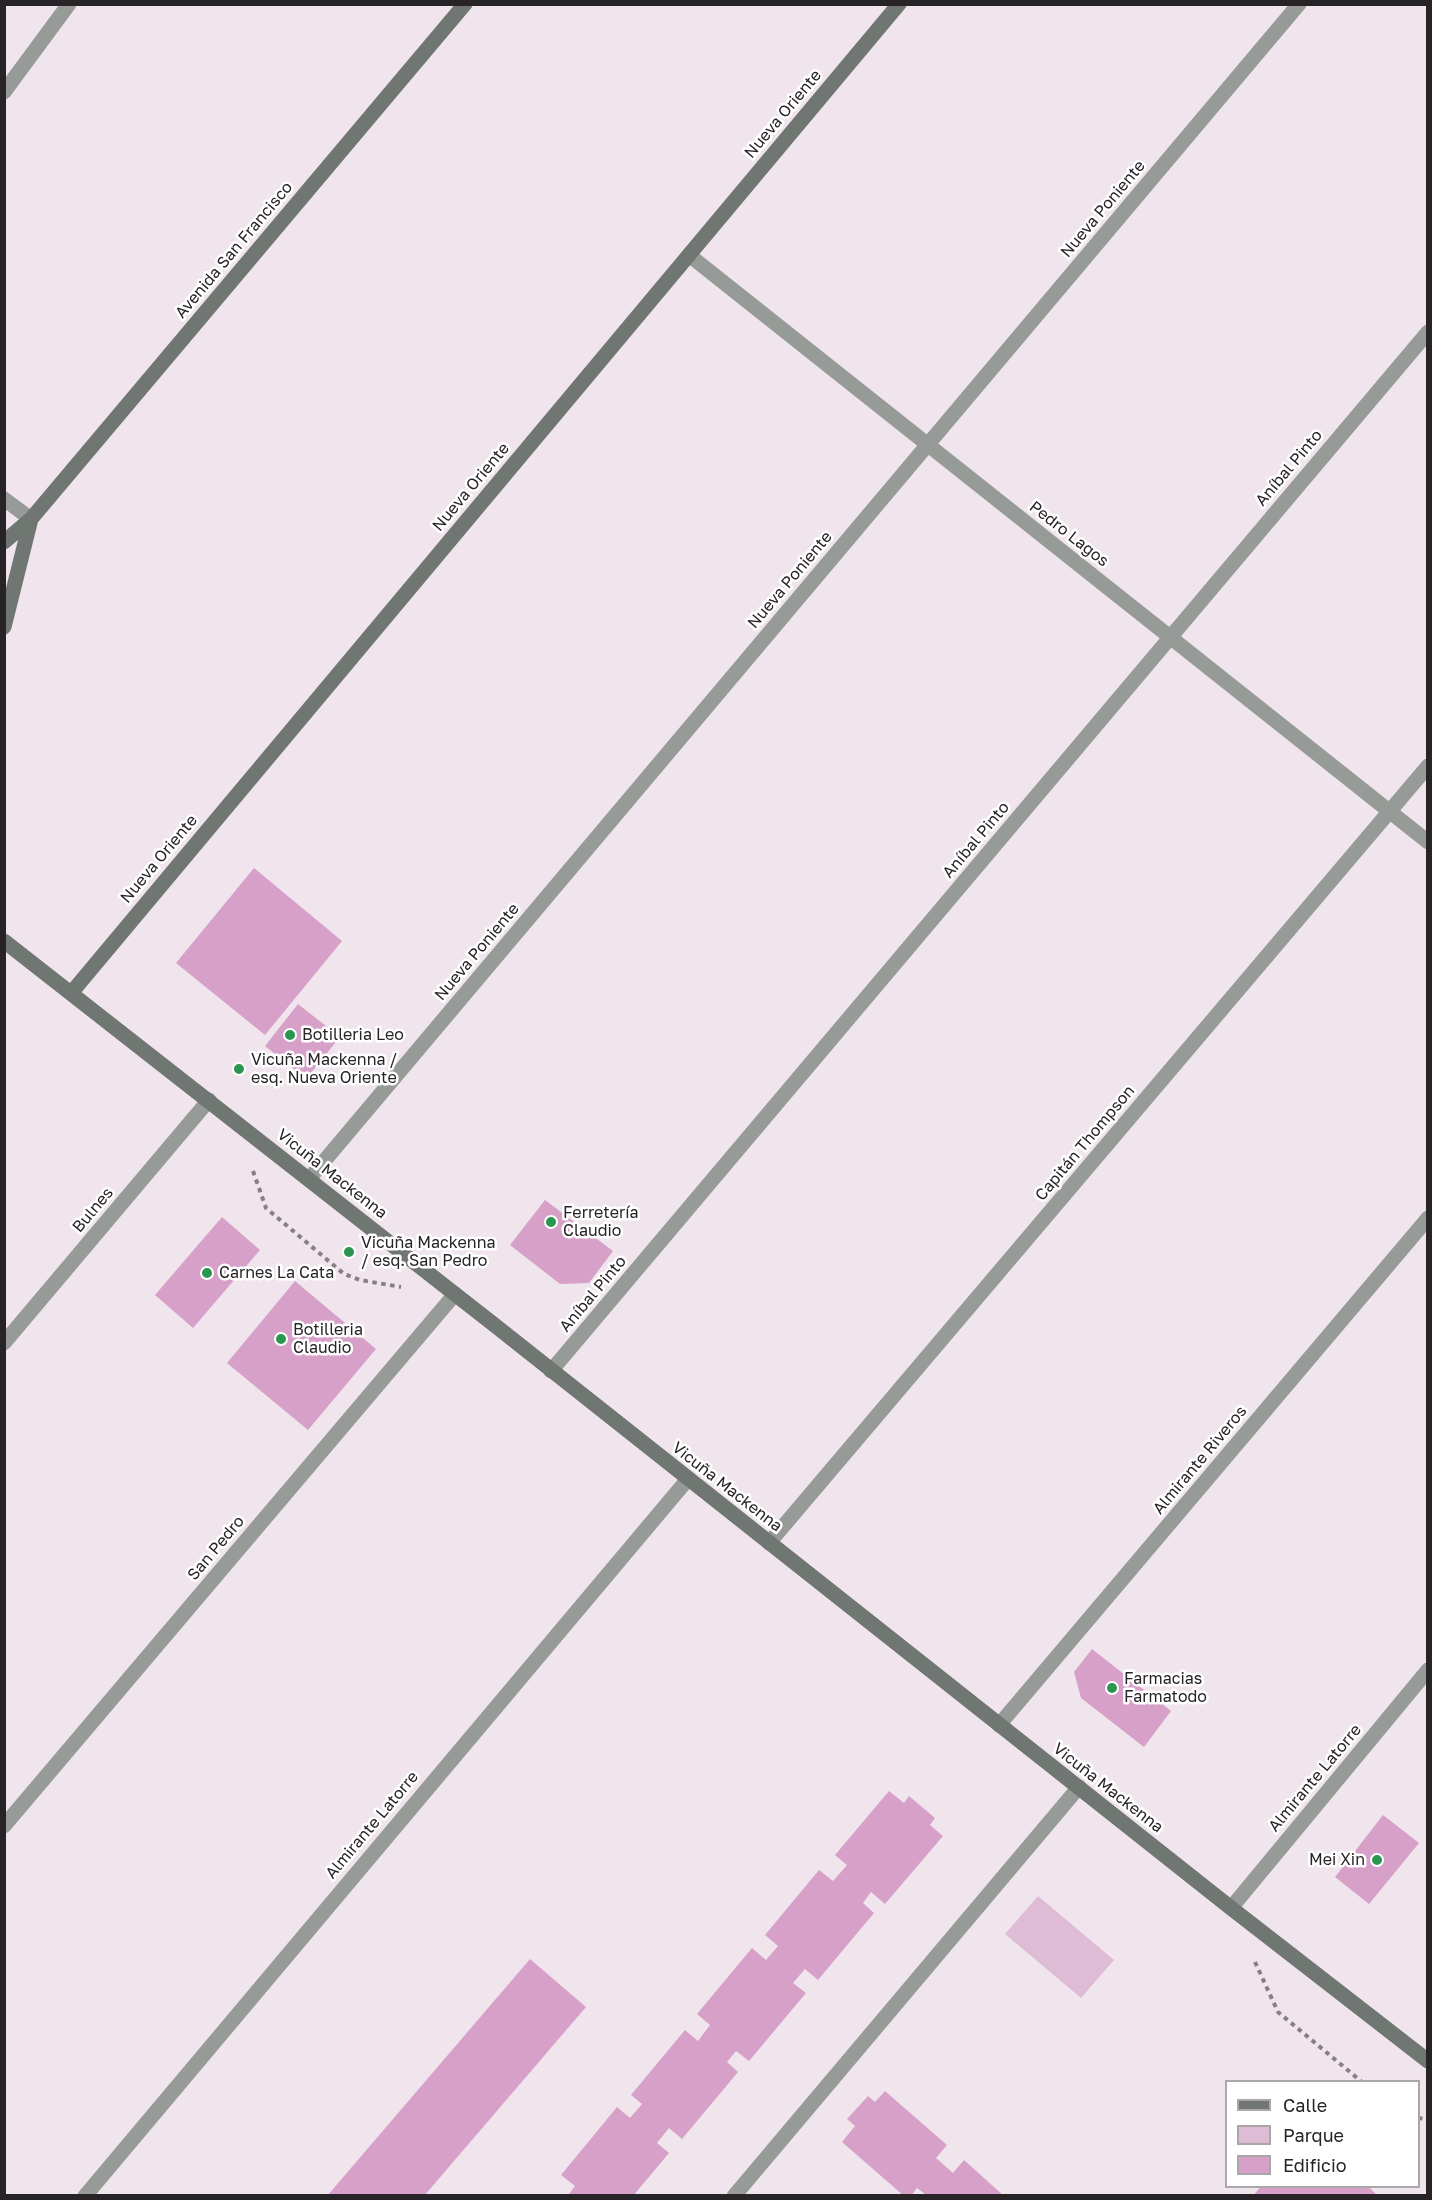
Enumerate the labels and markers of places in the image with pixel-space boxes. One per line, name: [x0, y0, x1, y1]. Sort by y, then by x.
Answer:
place label: Botilleria Leo: [302, 1025, 404, 1045]
marker: Botilleria Leo: [283, 1028, 297, 1042]
place label: Vicuña Mackenna / esq. Nueva Oriente: [251, 1050, 397, 1088]
marker: Vicuña Mackenna / esq. Nueva Oriente: [232, 1062, 246, 1076]
place label: Ferretería Claudio: [563, 1203, 638, 1241]
marker: Ferretería Claudio: [544, 1215, 558, 1229]
place label: Vicuña Mackenna / esq. San Pedro: [361, 1233, 496, 1271]
marker: Vicuña Mackenna / esq. San Pedro: [342, 1245, 356, 1259]
place label: Carnes La Cata: [219, 1263, 334, 1283]
marker: Carnes La Cata: [200, 1266, 214, 1280]
place label: Botilleria Claudio: [293, 1320, 363, 1358]
marker: Botilleria Claudio: [274, 1332, 288, 1346]
place label: Farmacias Farmatodo: [1124, 1669, 1207, 1707]
marker: Farmacias Farmatodo: [1105, 1681, 1119, 1695]
place label: Mei Xin: [1309, 1850, 1365, 1870]
marker: Mei Xin: [1370, 1853, 1384, 1867]

